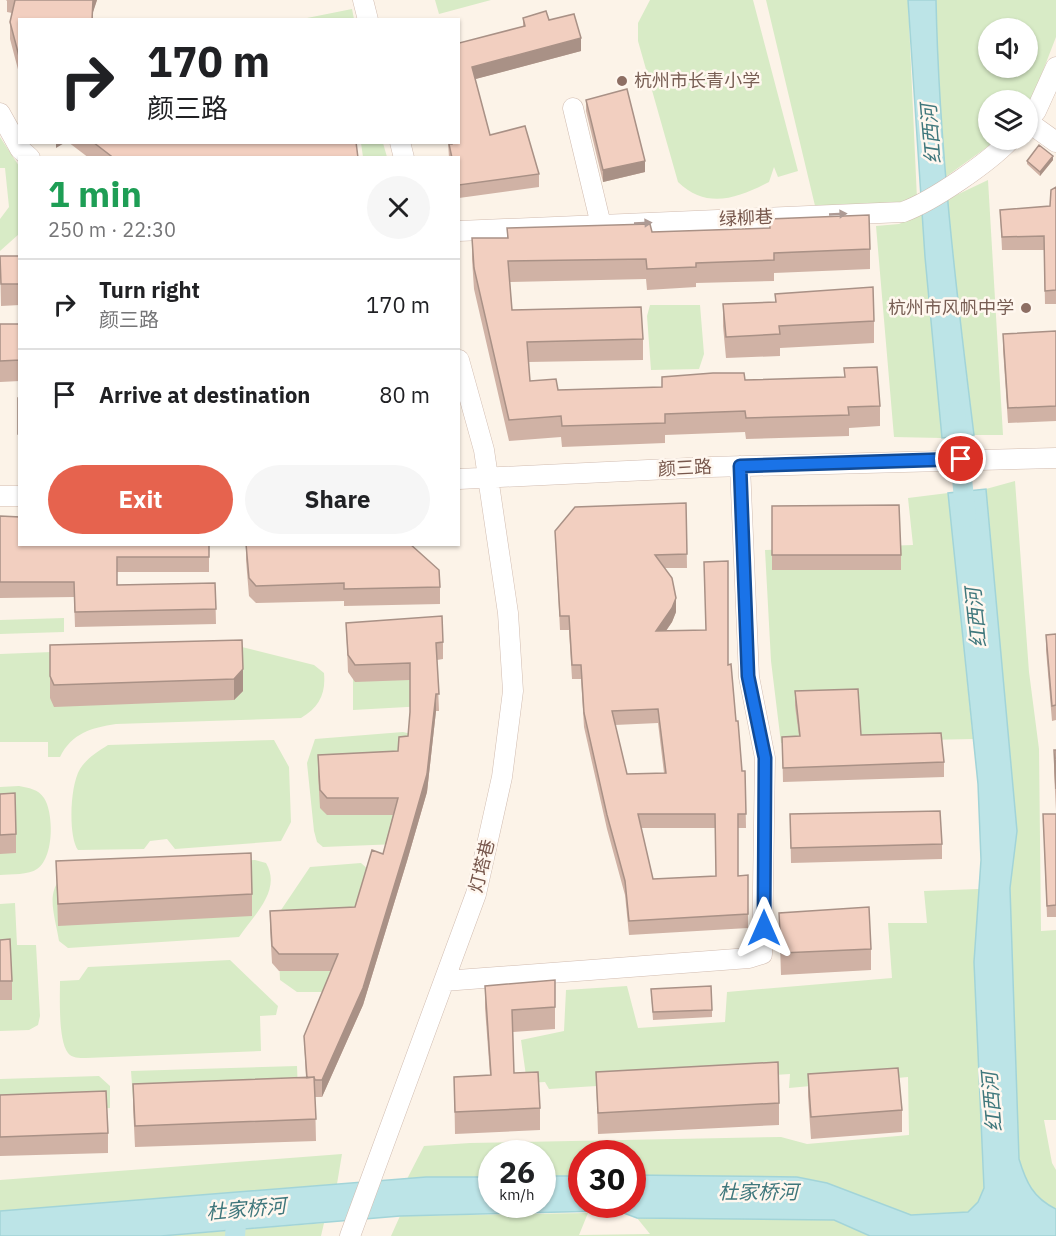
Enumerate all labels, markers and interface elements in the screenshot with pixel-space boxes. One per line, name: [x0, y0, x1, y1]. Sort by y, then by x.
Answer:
map controls: [978, 18, 1038, 150]
button: sound: [978, 18, 1038, 78]
text: 170 m: [147, 34, 270, 89]
icon: right: [48, 42, 126, 120]
place label: 杭州市长青小学: [634, 69, 760, 92]
marker: 杭州市长青小学: [615, 74, 629, 88]
text: 颜三路: [147, 90, 228, 125]
button: layers: [978, 90, 1038, 150]
water label: 红西河: [914, 99, 947, 165]
text: 1 min: [48, 170, 142, 217]
button: close: [367, 176, 430, 239]
street label: 绿柳巷: [718, 205, 774, 230]
one-way arrow: [829, 210, 848, 219]
text: 250 m · 22:30: [48, 216, 176, 243]
one-way arrow: [634, 218, 653, 227]
text: Turn right: [99, 275, 200, 304]
icon: right: [48, 288, 81, 321]
text: 170 m: [366, 290, 430, 319]
place label: 杭州市风帆中学: [888, 296, 1014, 319]
marker: 杭州市风帆中学: [1019, 301, 1033, 315]
text: 颜三路: [99, 306, 159, 333]
icon: arrive: [48, 378, 81, 411]
text: Arrive at destination: [99, 380, 310, 409]
text: 80 m: [379, 380, 430, 409]
pin: [935, 433, 986, 484]
icon: arrive: [944, 442, 977, 475]
street label: 颜三路: [657, 455, 713, 480]
button: Exit: [48, 465, 233, 534]
button: Share: [245, 465, 430, 534]
water label: 红西河: [959, 583, 992, 649]
street label: 灯塔巷: [464, 837, 499, 895]
position arrow: [732, 896, 796, 960]
water label: 红西河: [975, 1067, 1008, 1133]
speed limit sign: 30: [568, 1140, 646, 1218]
text: 26: [499, 1152, 535, 1191]
water label: 杜家桥河: [718, 1178, 802, 1205]
text: km/h: [499, 1185, 535, 1204]
water label: 杜家桥河: [205, 1191, 291, 1225]

